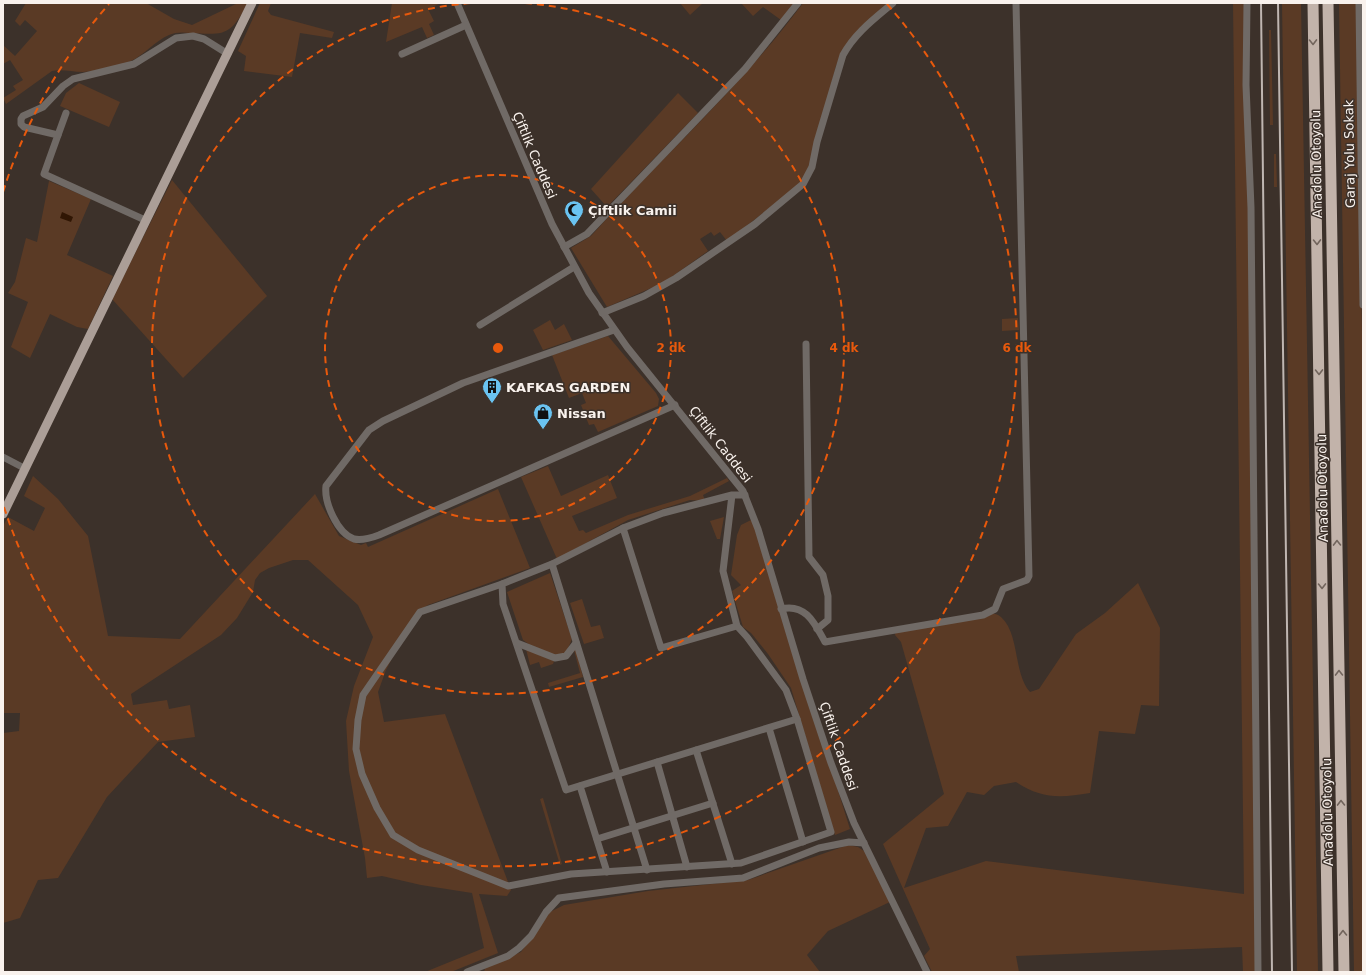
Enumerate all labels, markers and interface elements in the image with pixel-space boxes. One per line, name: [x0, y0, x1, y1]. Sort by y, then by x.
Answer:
one-way arrow: [1309, 39, 1317, 45]
street label: Garaj Yolu Sokak: [1341, 99, 1358, 208]
street label: Çiftlik Caddesi: [509, 109, 560, 201]
street label: Anadolu Otoyolu: [1308, 110, 1325, 218]
mosque icon: Çiftlik Camii: [563, 199, 585, 227]
place label: Çiftlik Camii: [588, 203, 677, 218]
one-way arrow: [1313, 239, 1321, 245]
centre of rings: [491, 341, 505, 355]
text: 2 dk: [656, 341, 687, 355]
text: 4 dk: [829, 341, 860, 355]
text: 6 dk: [1002, 341, 1033, 355]
one-way arrow: [1315, 369, 1323, 375]
building icon: KAFKAS GARDEN: [481, 376, 503, 404]
place label: KAFKAS GARDEN: [506, 380, 630, 395]
shop icon: Nissan: [532, 402, 554, 430]
street label: Çiftlik Caddesi: [686, 403, 755, 486]
place label: Nissan: [557, 406, 606, 421]
street label: Anadolu Otoyolu: [1314, 434, 1331, 542]
one-way arrow: [1333, 540, 1341, 546]
one-way arrow: [1318, 583, 1326, 589]
one-way arrow: [1335, 670, 1343, 676]
street label: Çiftlik Caddesi: [816, 700, 861, 793]
street label: Anadolu Otoyolu: [1319, 758, 1336, 866]
one-way arrow: [1337, 800, 1345, 806]
one-way arrow: [1339, 930, 1347, 936]

